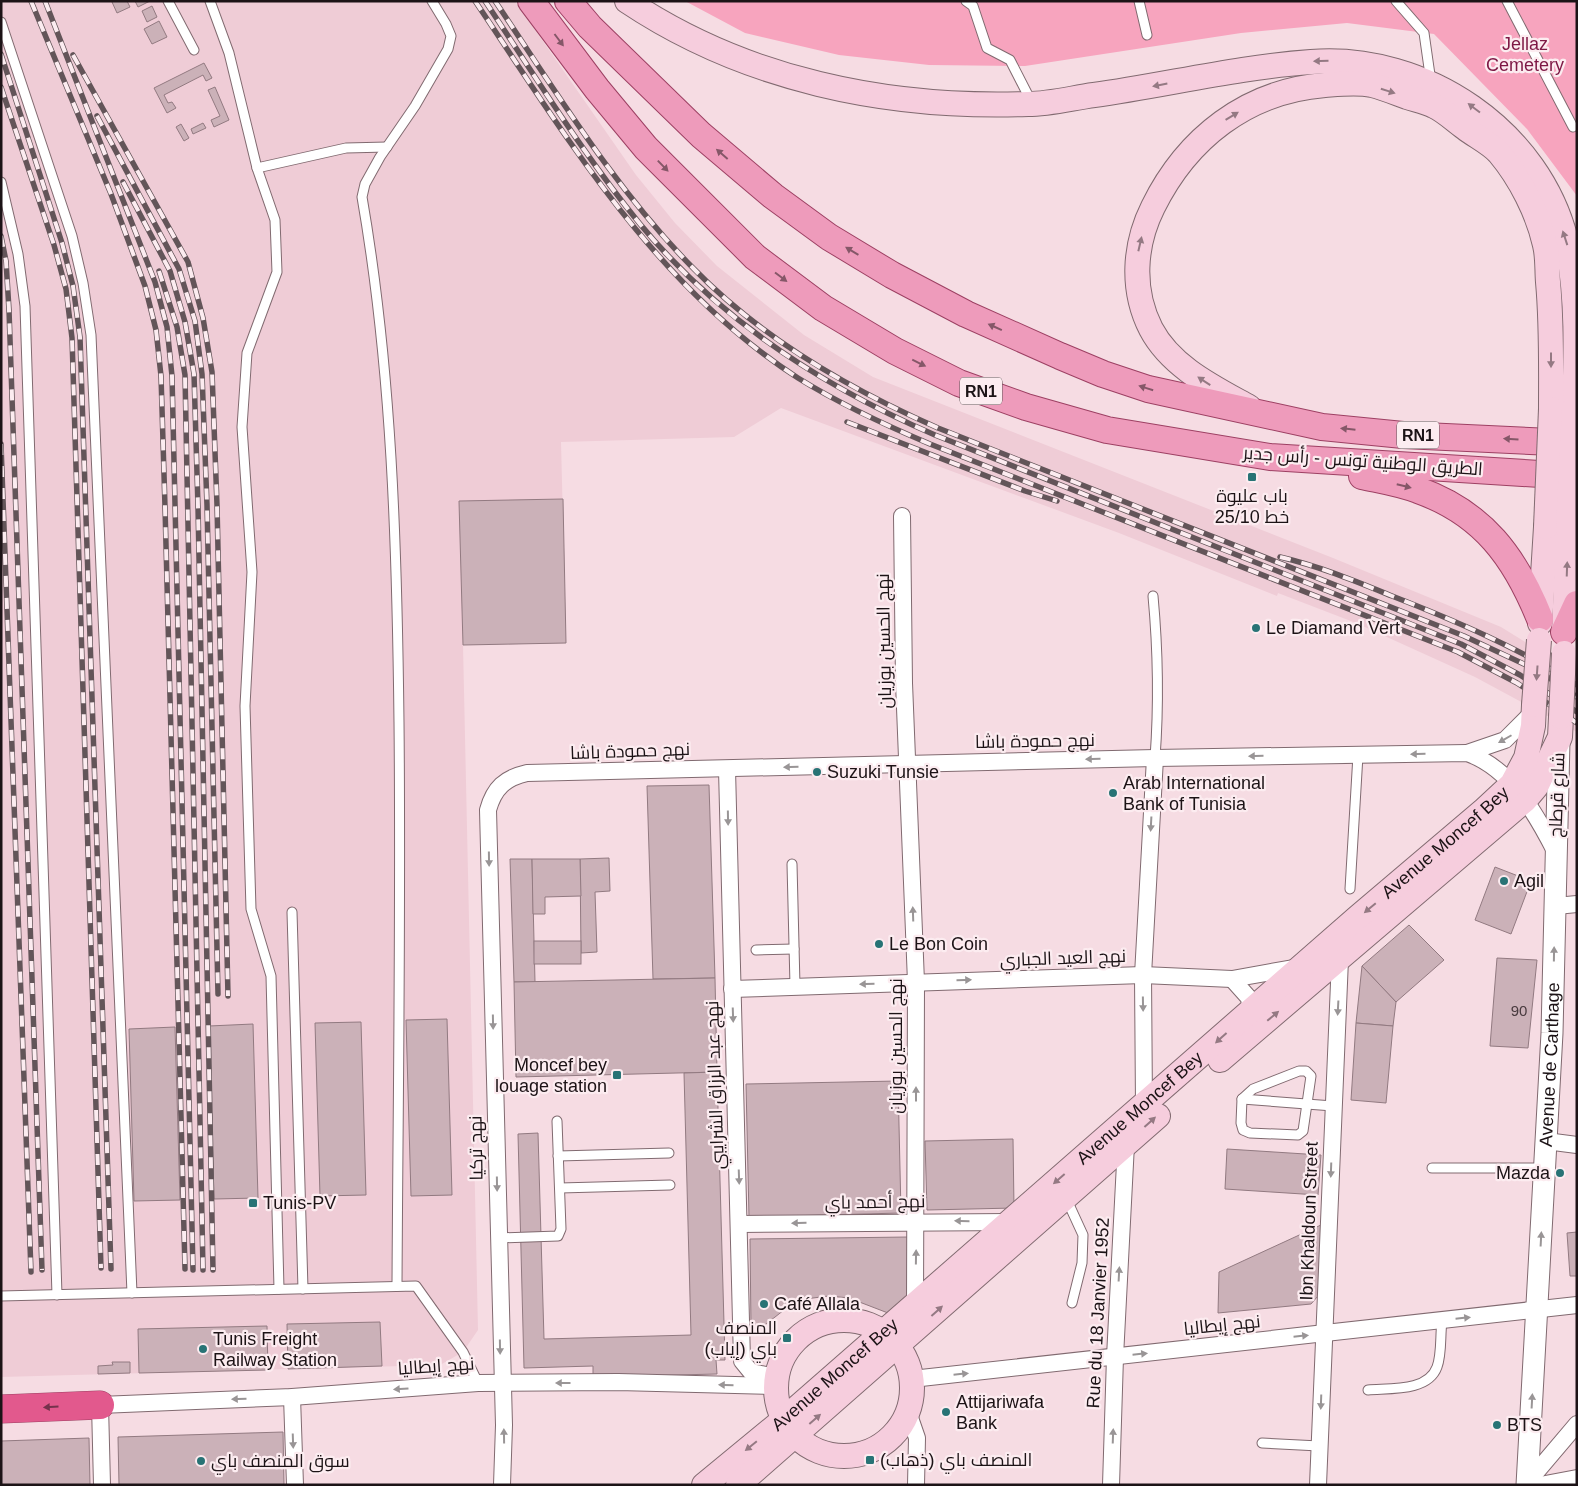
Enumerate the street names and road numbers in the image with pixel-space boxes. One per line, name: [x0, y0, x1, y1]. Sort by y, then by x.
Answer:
road number: RN1: [960, 378, 1002, 404]
road number: RN1: [1397, 422, 1439, 448]
street label: الطريق الوطنية تونس - رأس جدير: [1241, 442, 1484, 481]
street label: نهج الحسين بوزيان: [873, 573, 897, 709]
street label: نهج حمودة باشا: [975, 730, 1095, 754]
street label: نهج حمودة باشا: [570, 739, 690, 765]
street label: شارع قرطاج: [1546, 752, 1570, 838]
street label: Avenue Moncef Bey: [1378, 782, 1513, 902]
street label: نهج العيد الجباري: [1000, 946, 1127, 974]
street label: نهج الحسين بوزيان: [886, 978, 908, 1114]
street label: Avenue de Carthage: [1536, 982, 1563, 1148]
street label: نهج عبد الرزاق الشرايبي: [702, 1000, 732, 1170]
street label: Avenue Moncef Bey: [1072, 1048, 1207, 1169]
street label: نهج تركيا: [465, 1115, 489, 1181]
street label: Ibn Khaldoun Street: [1296, 1141, 1322, 1301]
street label: نهج أحمد باي: [824, 1190, 926, 1217]
street label: Rue du 18 Janvier 1952: [1083, 1217, 1113, 1409]
street label: نهج إيطاليا: [1183, 1311, 1262, 1341]
street label: Avenue Moncef Bey: [768, 1314, 902, 1435]
street label: نهج إيطاليا: [397, 1353, 475, 1381]

